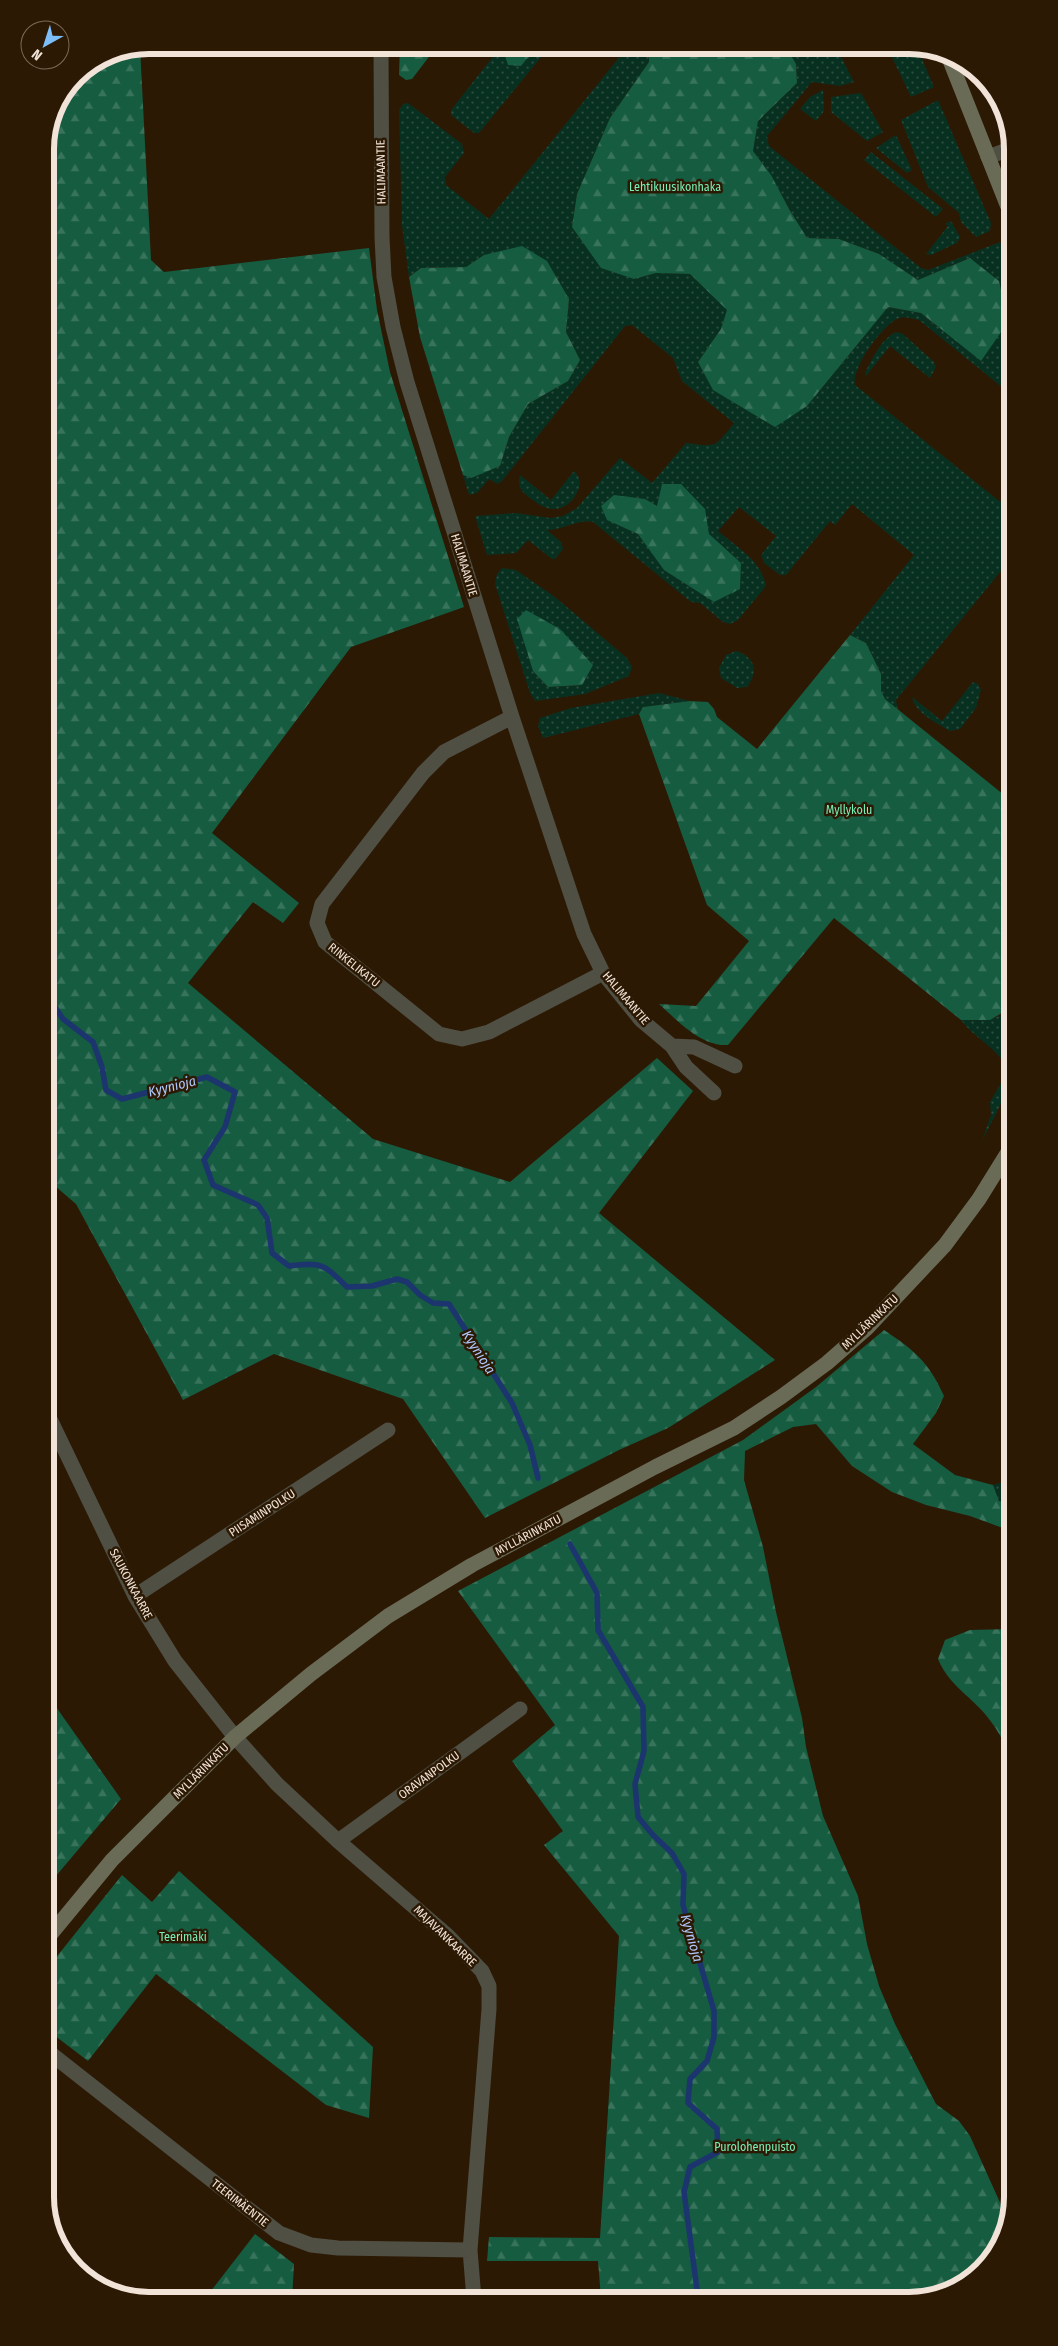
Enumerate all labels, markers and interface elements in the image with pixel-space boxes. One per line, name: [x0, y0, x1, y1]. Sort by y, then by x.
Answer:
north arrow: [20, 20, 70, 70]
text: N: [29, 45, 46, 64]
street label: HALIMAANTIE: [373, 139, 389, 205]
park label: Lehtikuusikonhaka: [629, 180, 721, 194]
street label: HALIMAANTIE: [448, 532, 480, 598]
park label: Myllykolu: [826, 803, 872, 817]
street label: RINKELIKATU: [325, 940, 383, 990]
street label: HALIMAANTIE: [600, 969, 652, 1028]
water label: Kyynioja: [146, 1072, 198, 1101]
street label: MYLLÄRINKATU: [838, 1291, 901, 1352]
water label: Kyynioja: [458, 1327, 499, 1377]
street label: PIISAMINPOLKU: [226, 1486, 298, 1540]
street label: MYLLÄRINKATU: [492, 1511, 563, 1558]
street label: SAUKONKAARRE: [107, 1546, 156, 1622]
street label: MYLLÄRINKATU: [170, 1740, 232, 1802]
street label: ORAVANPOLKU: [396, 1748, 462, 1802]
street label: MAJAVANKAARRE: [411, 1903, 479, 1970]
water label: Kyynioja: [677, 1912, 706, 1964]
park label: Teerimäki: [159, 1930, 207, 1944]
park label: Purolohenpuisto: [714, 2140, 796, 2154]
street label: TEERIMÄENTIE: [209, 2176, 272, 2230]

